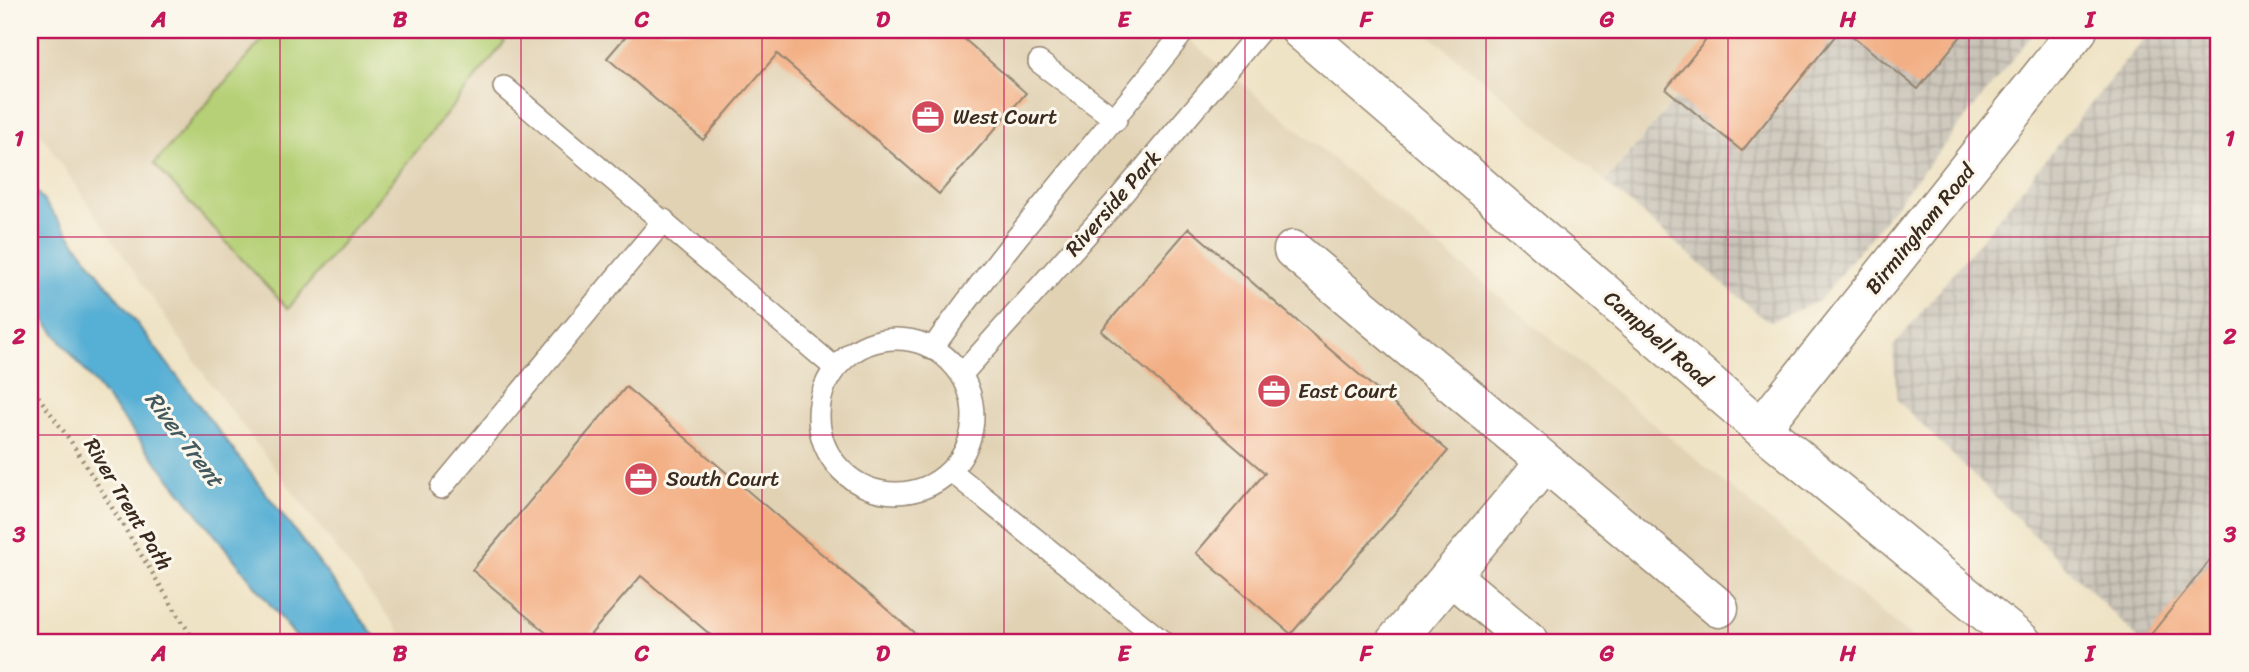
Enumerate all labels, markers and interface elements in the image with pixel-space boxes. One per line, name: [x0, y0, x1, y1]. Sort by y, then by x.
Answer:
text: A: [150, 0, 167, 40]
text: B: [393, 0, 408, 40]
text: C: [634, 0, 650, 40]
text: D: [876, 0, 891, 40]
text: E: [1118, 0, 1133, 40]
text: F: [1359, 0, 1374, 40]
text: G: [1599, 0, 1615, 40]
text: H: [1839, 0, 1857, 40]
text: I: [2084, 0, 2096, 40]
office icon: West Court: [909, 98, 947, 136]
place label: West Court: [953, 98, 1057, 136]
text: 1: [14, 118, 24, 159]
text: 1: [2225, 118, 2235, 159]
street label: Riverside Park: [1055, 141, 1171, 265]
street label: Birmingham Road: [1855, 153, 1986, 303]
street label: Campbell Road: [1595, 280, 1723, 399]
text: 2: [11, 316, 26, 357]
text: 2: [2222, 316, 2237, 357]
office icon: East Court: [1255, 372, 1293, 410]
place label: East Court: [1298, 372, 1397, 410]
water label: River Trent: [134, 382, 236, 498]
street label: River Trent Path: [73, 430, 183, 578]
office icon: South Court: [622, 460, 660, 498]
place label: South Court: [666, 460, 779, 498]
text: 3: [12, 514, 26, 555]
text: 3: [2223, 514, 2237, 555]
text: A: [150, 633, 167, 672]
text: B: [393, 633, 408, 672]
text: C: [634, 633, 650, 672]
text: D: [876, 633, 891, 672]
text: E: [1118, 633, 1133, 672]
text: F: [1359, 633, 1374, 672]
text: G: [1599, 633, 1615, 672]
text: H: [1839, 633, 1857, 672]
text: I: [2084, 633, 2096, 672]

